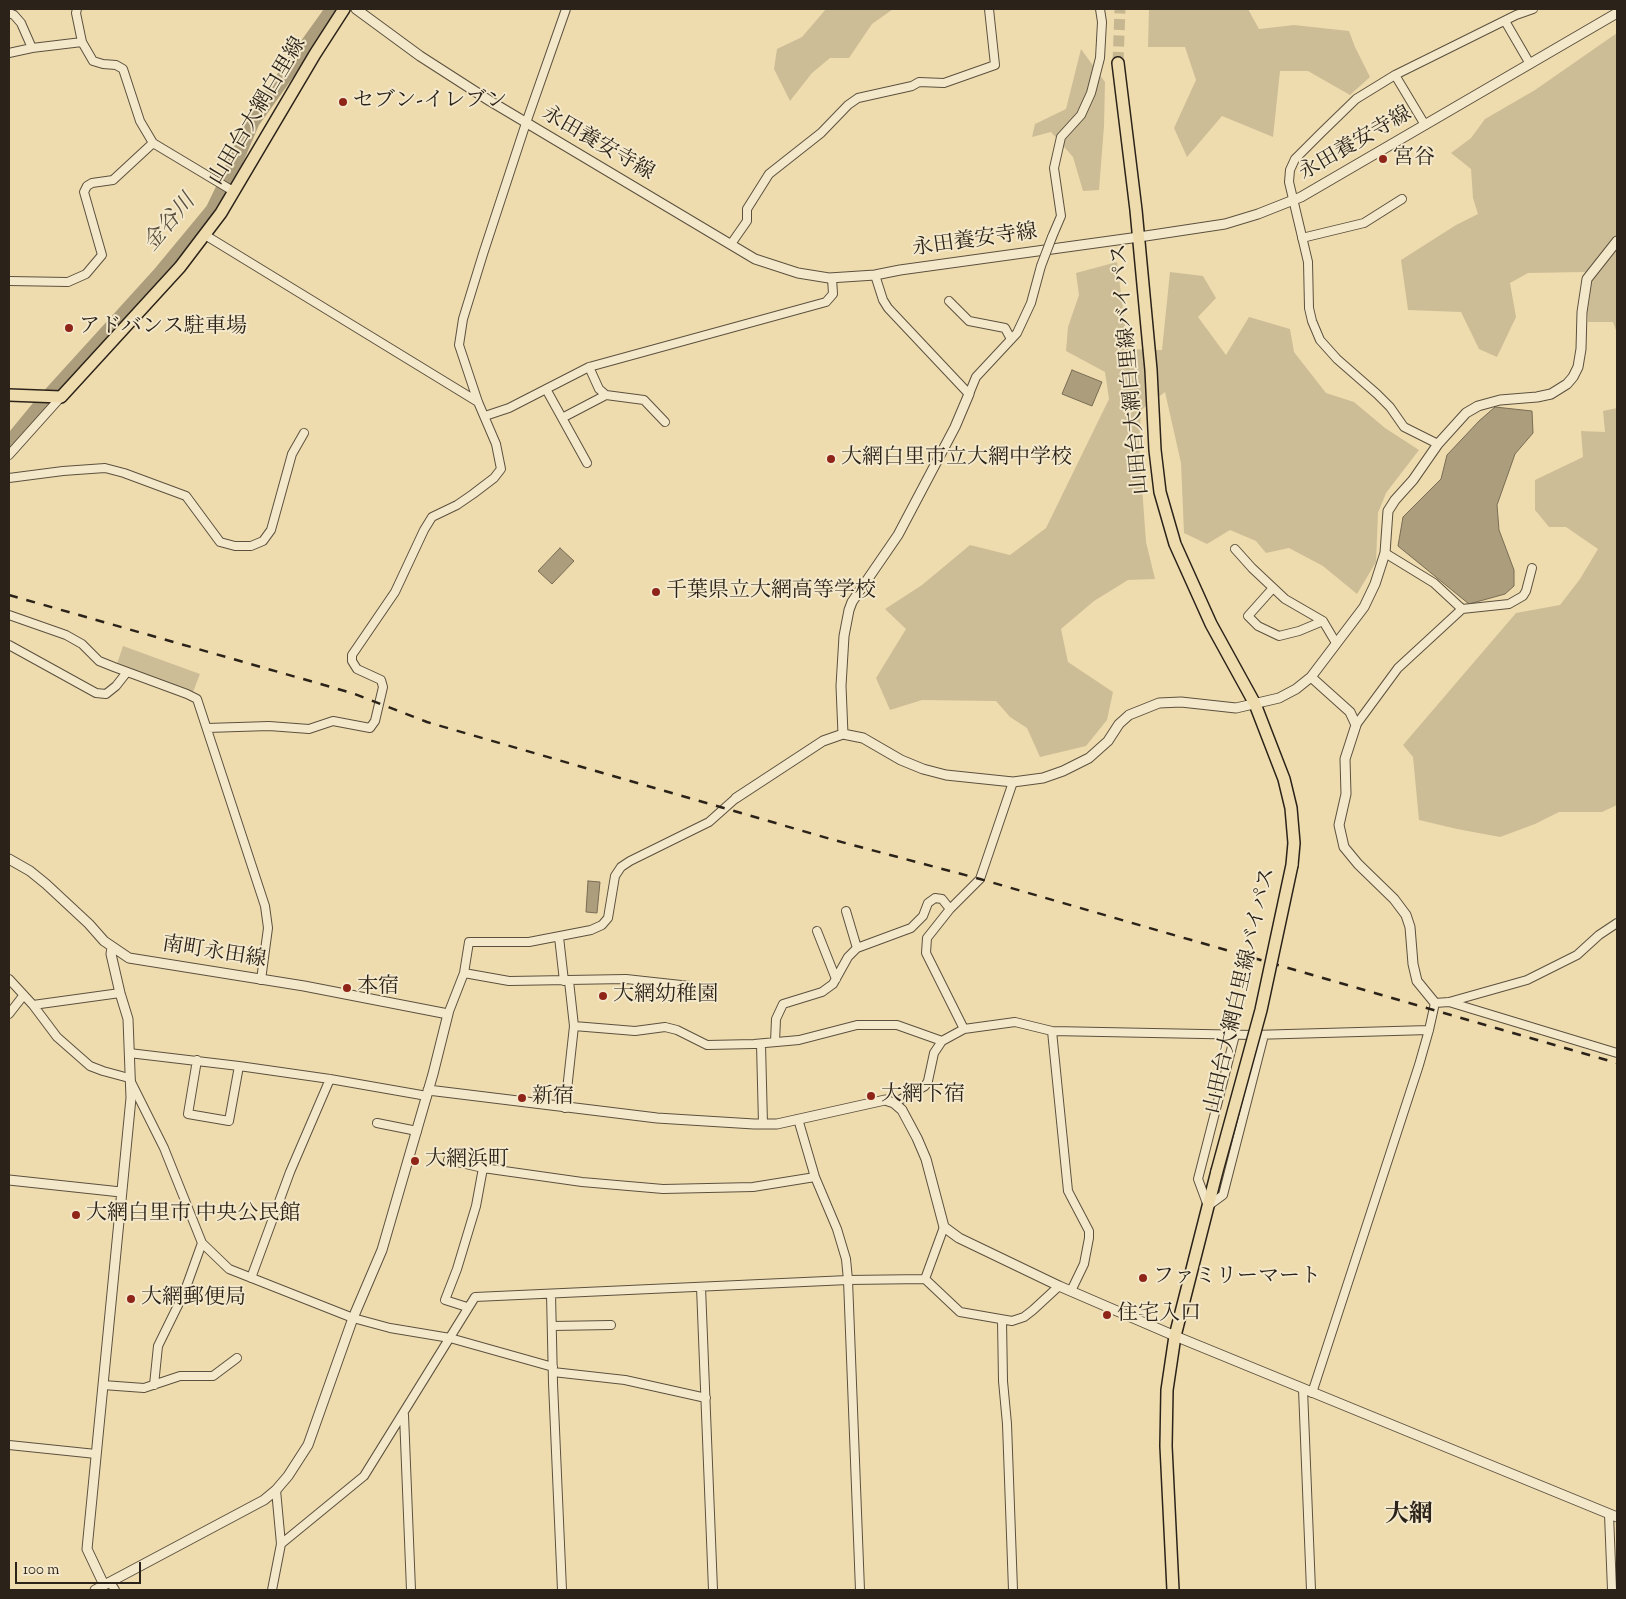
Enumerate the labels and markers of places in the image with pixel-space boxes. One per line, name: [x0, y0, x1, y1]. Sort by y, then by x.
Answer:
place label: セブン-イレブン: [353, 89, 507, 115]
marker: セブン-イレブン: [337, 96, 349, 108]
place label: 宮谷: [1393, 146, 1435, 172]
marker: 宮谷: [1377, 153, 1389, 165]
place label: アドバンス駐車場: [79, 315, 247, 341]
marker: アドバンス駐車場: [63, 322, 75, 334]
place label: 大網白里市立大網中学校: [841, 446, 1072, 472]
marker: 大網白里市立大網中学校: [825, 453, 837, 465]
place label: 千葉県立大網高等学校: [666, 579, 876, 605]
marker: 千葉県立大網高等学校: [650, 586, 662, 598]
place label: 本宿: [357, 975, 399, 1001]
marker: 本宿: [341, 982, 353, 994]
place label: 大網幼稚園: [613, 983, 718, 1009]
marker: 大網幼稚園: [597, 990, 609, 1002]
place label: 大網下宿: [881, 1083, 965, 1109]
place label: 新宿: [532, 1085, 574, 1111]
marker: 大網下宿: [865, 1090, 877, 1102]
marker: 新宿: [516, 1092, 528, 1104]
place label: 大網浜町: [425, 1148, 509, 1174]
marker: 大網浜町: [409, 1155, 421, 1167]
place label: 大網白里市 中央公民館: [86, 1202, 300, 1228]
marker: 大網白里市 中央公民館: [70, 1209, 82, 1221]
place label: ファミリーマート: [1153, 1265, 1321, 1291]
marker: ファミリーマート: [1137, 1272, 1149, 1284]
place label: 大網郵便局: [141, 1286, 246, 1312]
marker: 大網郵便局: [125, 1293, 137, 1305]
place label: 住宅入口: [1117, 1302, 1201, 1328]
marker: 住宅入口: [1101, 1309, 1113, 1321]

